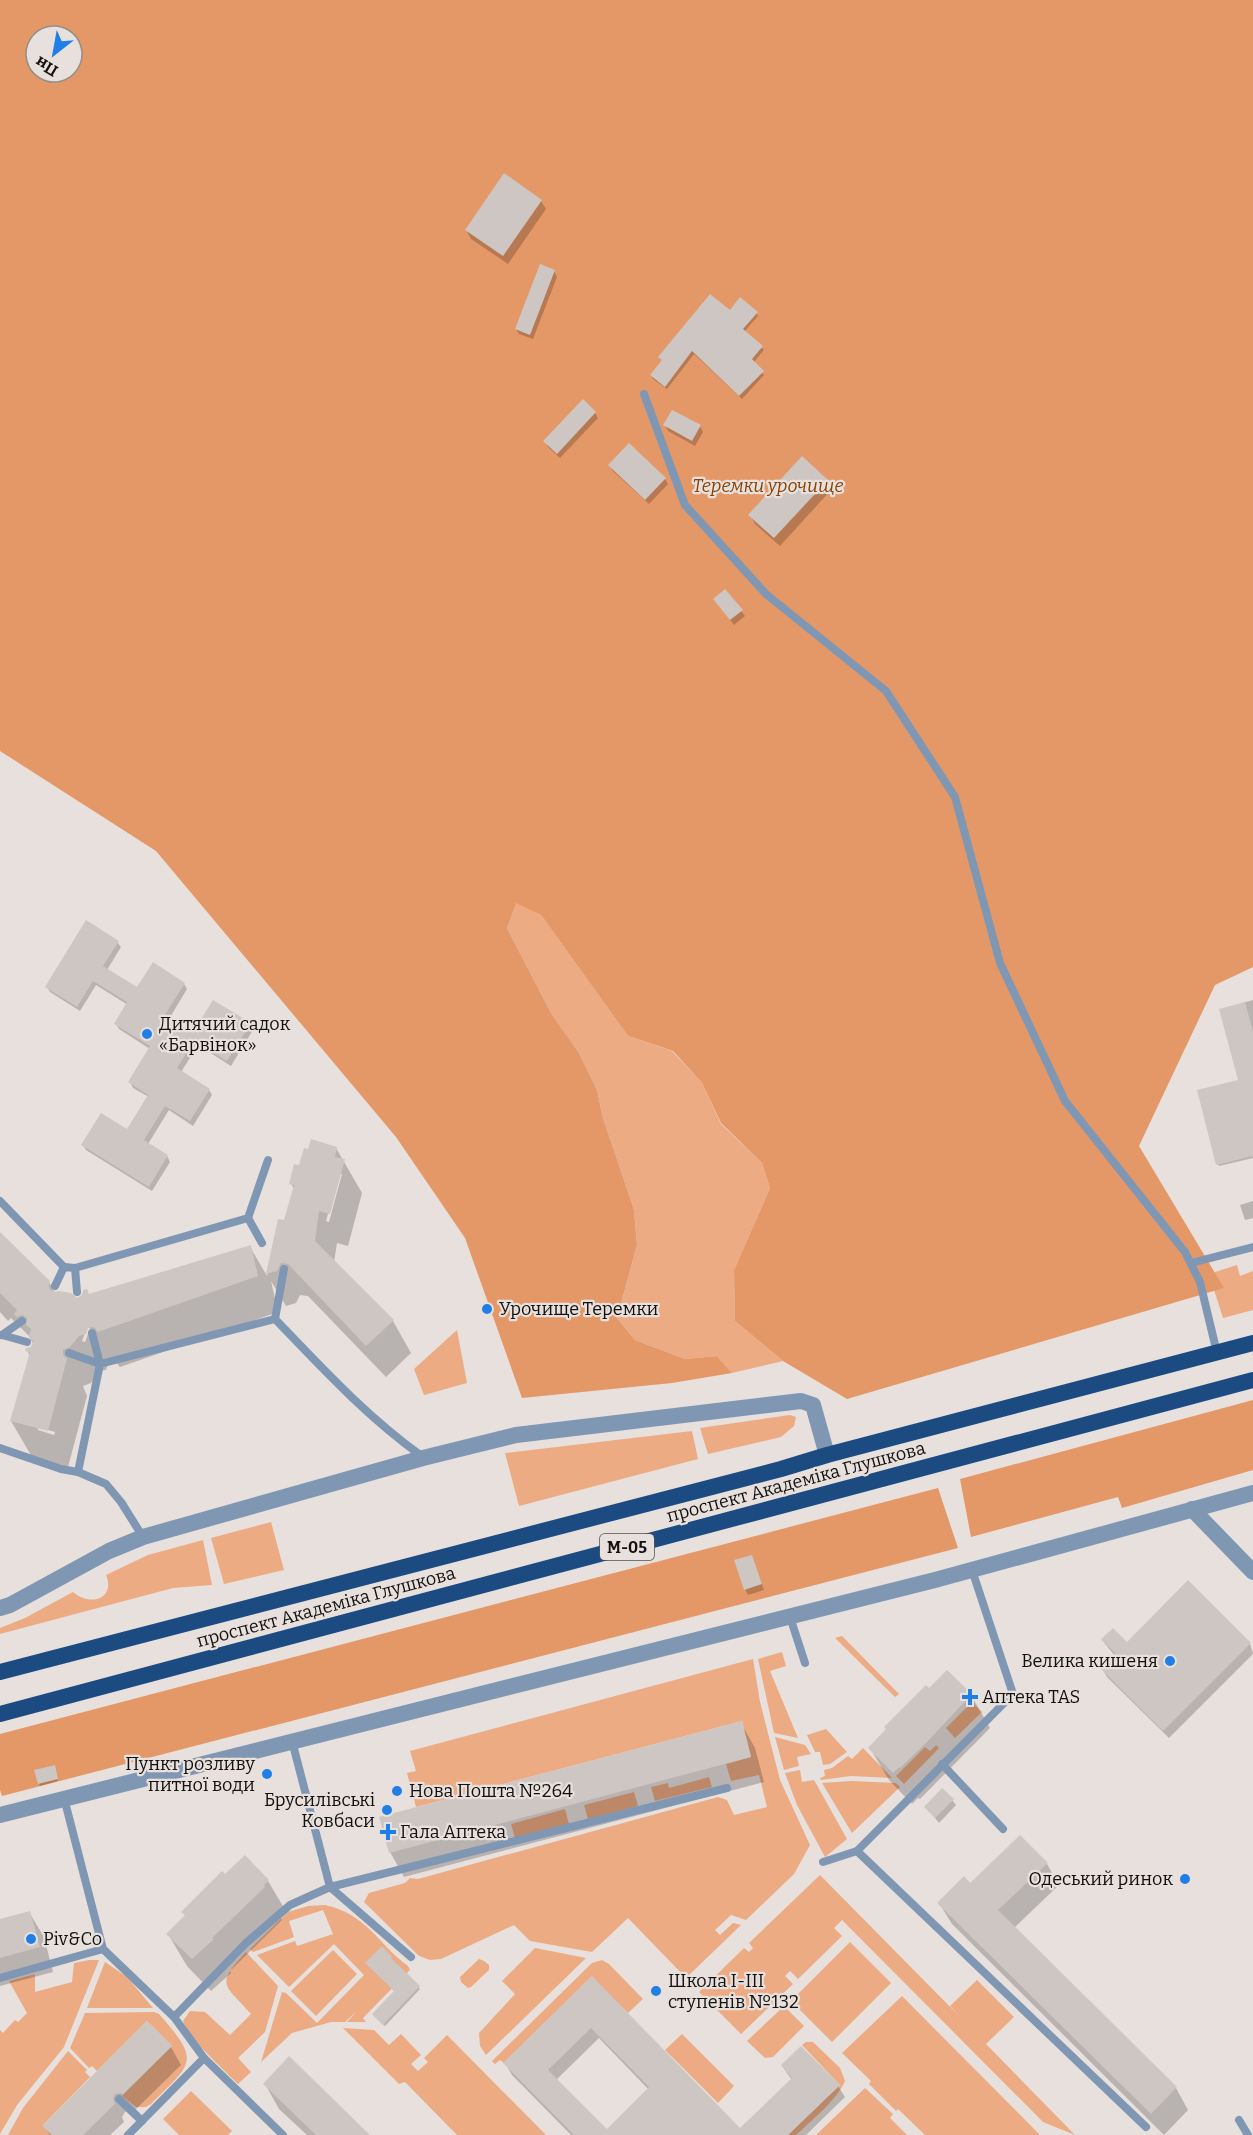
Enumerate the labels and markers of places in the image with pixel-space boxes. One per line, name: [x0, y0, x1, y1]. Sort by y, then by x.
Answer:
place label: Дитячий садок «Барвінок»: [159, 1013, 291, 1056]
marker: Дитячий садок «Барвінок»: [140, 1027, 154, 1041]
place label: Урочище Теремки: [499, 1298, 659, 1320]
marker: Урочище Теремки: [480, 1302, 494, 1316]
place label: Велика кишеня: [1021, 1650, 1158, 1672]
marker: Велика кишеня: [1163, 1654, 1177, 1668]
place label: Аптека TAS: [982, 1686, 1080, 1708]
marker: Аптека TAS: [963, 1690, 977, 1704]
place label: Пункт розливу питної води: [125, 1753, 255, 1796]
marker: Пункт розливу питної води: [260, 1767, 274, 1781]
place label: Нова Пошта №264: [409, 1780, 573, 1802]
marker: Нова Пошта №264: [390, 1784, 404, 1798]
place label: Брусилівські Ковбаси: [264, 1789, 375, 1832]
marker: Брусилівські Ковбаси: [380, 1803, 394, 1817]
place label: Гала Аптека: [400, 1821, 506, 1843]
marker: Гала Аптека: [381, 1825, 395, 1839]
place label: Одеський ринок: [1028, 1868, 1173, 1890]
marker: Одеський ринок: [1178, 1872, 1192, 1886]
place label: Piv&Co: [43, 1928, 102, 1950]
marker: Piv&Co: [24, 1932, 38, 1946]
place label: Школа І-ІІІ ступенів №132: [668, 1970, 799, 2013]
marker: Школа І-ІІІ ступенів №132: [649, 1984, 663, 1998]

